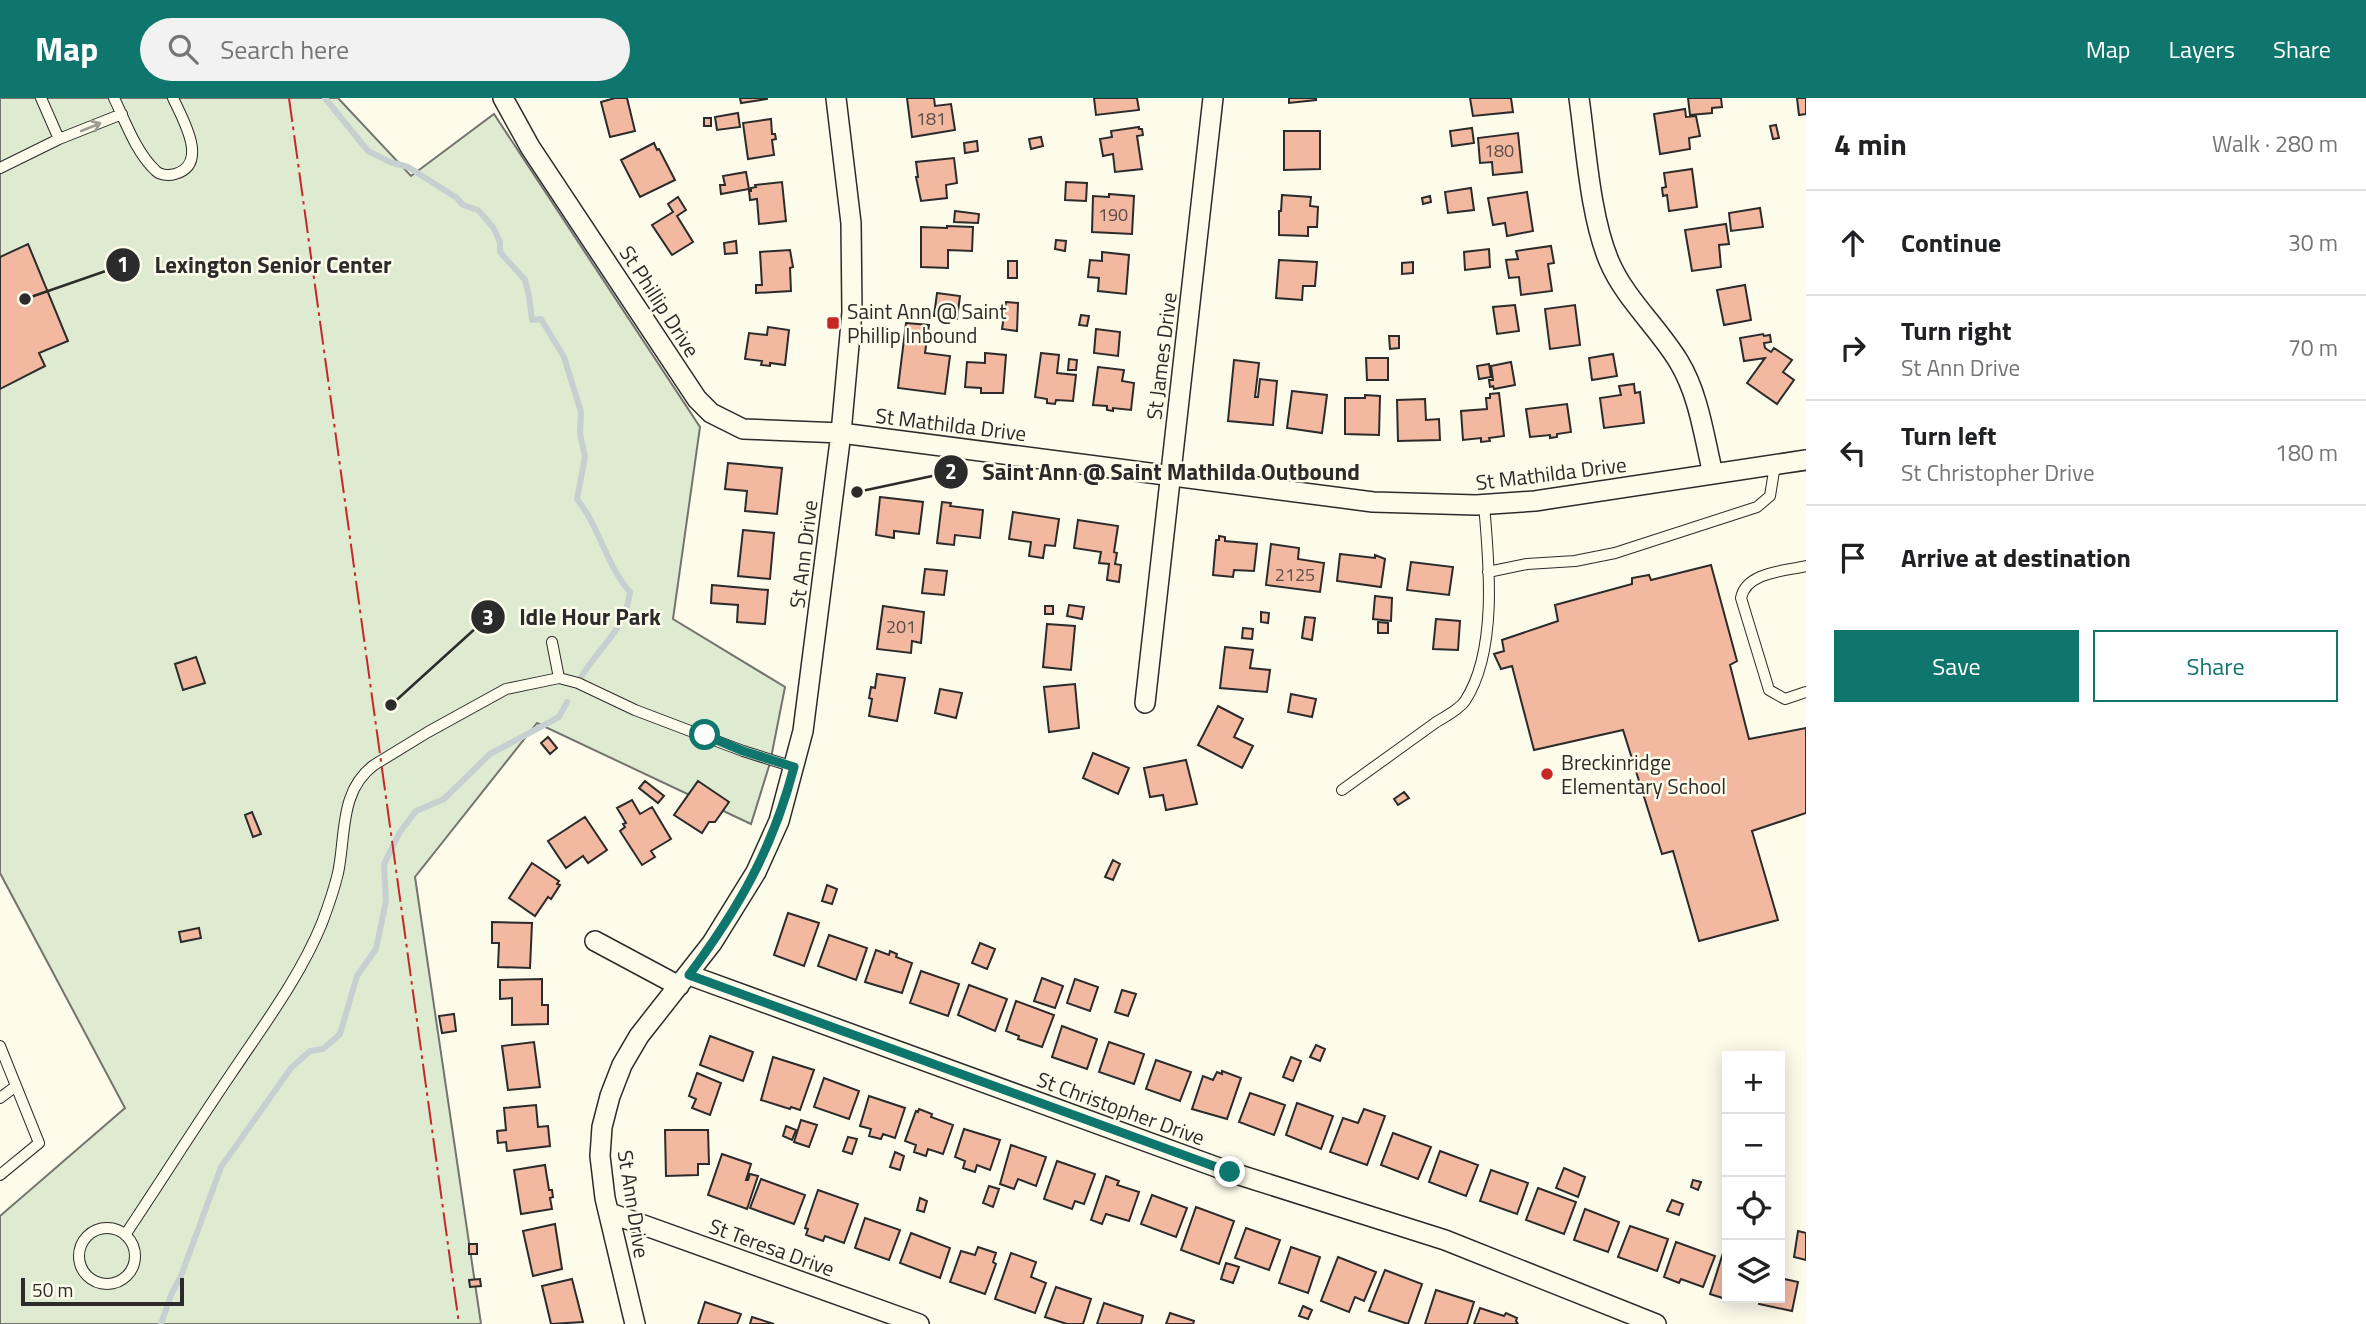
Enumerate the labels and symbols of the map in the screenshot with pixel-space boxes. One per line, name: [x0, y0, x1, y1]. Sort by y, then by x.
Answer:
house number: 181: [916, 105, 946, 132]
one-way arrow: [79, 119, 101, 132]
house number: 180: [1484, 137, 1514, 164]
house number: 190: [1098, 201, 1128, 228]
street label: St Phillip Drive: [612, 239, 708, 363]
callout: Lexington Senior Center: [105, 243, 405, 287]
text: Lexington Senior Center: [155, 247, 392, 282]
text: 1: [117, 248, 129, 280]
street label: St James Drive: [1137, 290, 1185, 422]
place label: Saint Ann @ Saint Phillip Inbound: [847, 295, 1007, 351]
marker: Saint Ann @ Saint Phillip Inbound: [825, 315, 841, 331]
street label: St Mathilda Drive: [874, 399, 1028, 449]
street label: St Mathilda Drive: [1474, 448, 1628, 498]
callout: Saint Ann @ Saint Mathilda Outbound: [933, 450, 1374, 494]
text: Saint Ann @ Saint Mathilda Outbound: [982, 454, 1360, 489]
text: 2: [945, 455, 957, 487]
street label: St Ann Drive: [780, 498, 826, 610]
house number: 2125: [1275, 561, 1315, 588]
callout: Idle Hour Park: [470, 595, 675, 639]
text: Idle Hour Park: [519, 599, 661, 634]
text: 3: [482, 601, 494, 633]
house number: 201: [886, 613, 916, 640]
route start: [689, 719, 720, 750]
place label: Breckinridge Elementary School: [1561, 746, 1726, 802]
marker: Breckinridge Elementary School: [1539, 766, 1555, 782]
street label: St Christopher Drive: [1032, 1063, 1210, 1153]
street label: St Ann Drive: [610, 1148, 658, 1260]
route end: [1214, 1156, 1245, 1187]
street label: St Teresa Drive: [705, 1209, 839, 1285]
scale bar: [21, 1275, 184, 1307]

